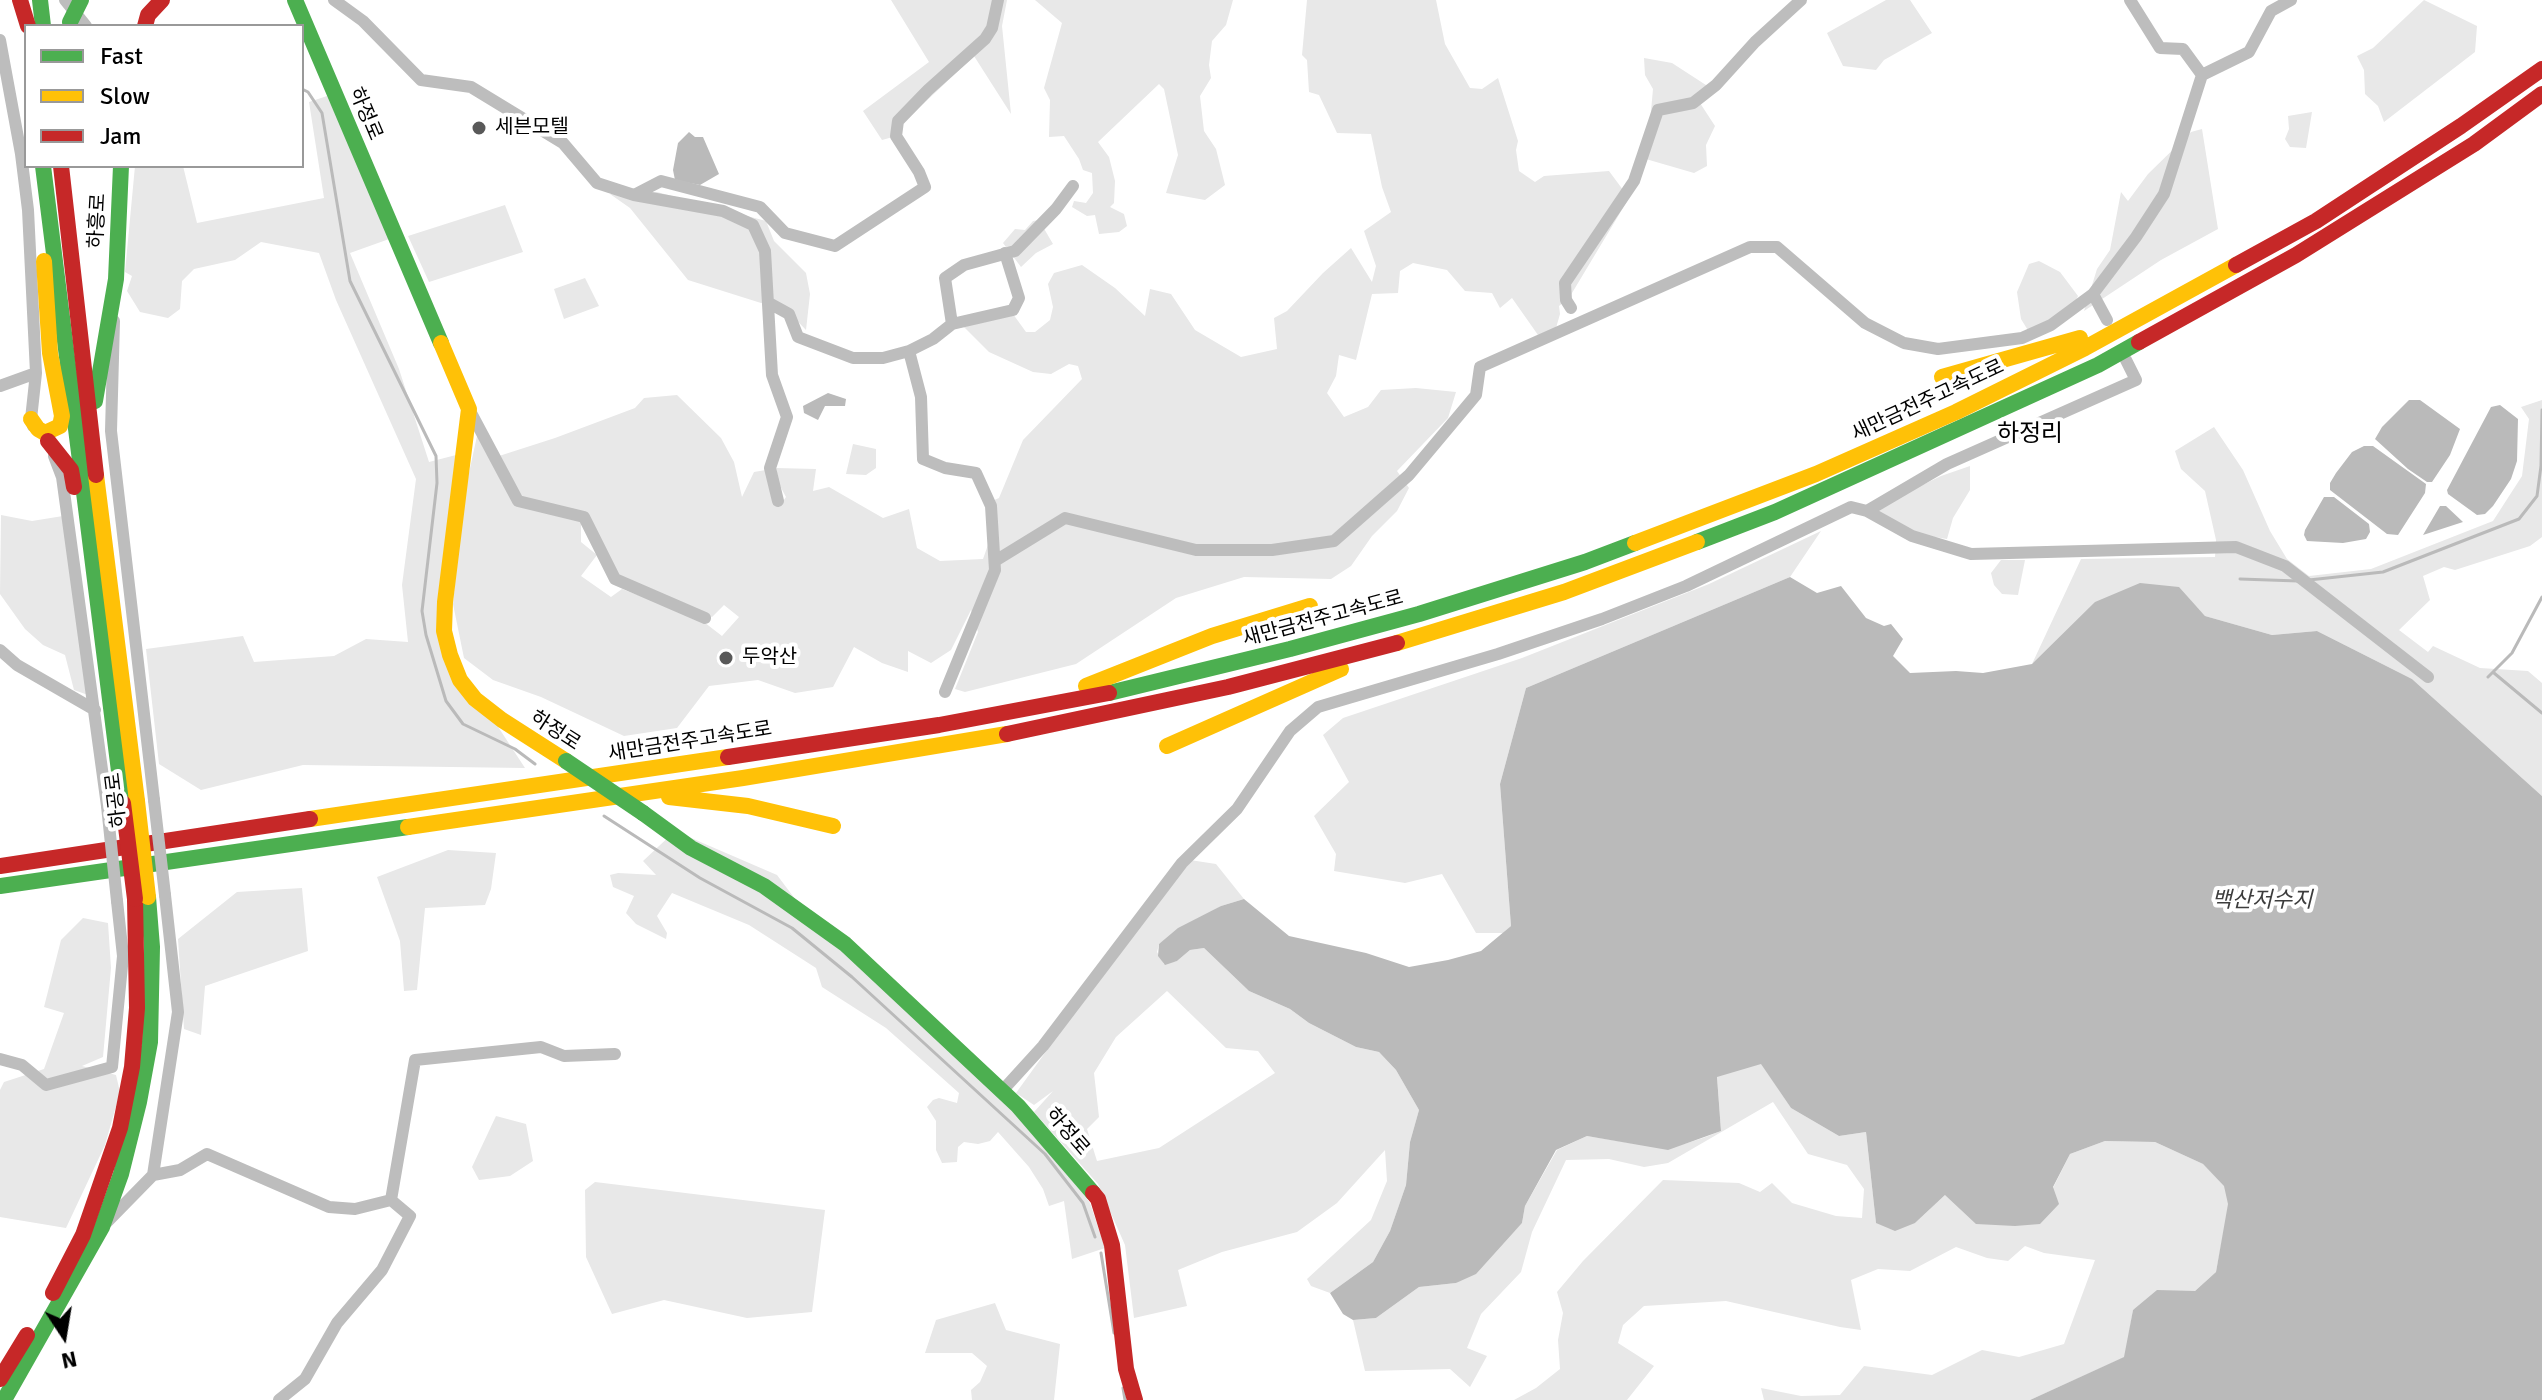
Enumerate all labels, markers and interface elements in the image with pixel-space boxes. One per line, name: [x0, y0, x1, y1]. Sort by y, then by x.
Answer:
legend: [24, 24, 304, 168]
text: Fast: [100, 41, 143, 71]
text: Slow: [100, 81, 150, 111]
street label: 하정로: [343, 84, 387, 144]
place label: 세븐모텔: [495, 116, 569, 140]
marker: 세븐모텔: [470, 119, 488, 137]
text: Jam: [100, 121, 141, 151]
street label: 하흥로: [85, 193, 111, 249]
street label: 새만금전주고속도로: [1848, 355, 2008, 447]
district label: 하정리: [1997, 421, 2063, 449]
street label: 새만금전주고속도로: [1240, 586, 1406, 652]
place label: 두악산: [742, 646, 797, 670]
marker: 두악산: [717, 649, 735, 667]
street label: 하정로: [525, 706, 585, 756]
street label: 새만금전주고속도로: [606, 717, 774, 767]
street label: 하공로: [102, 771, 132, 829]
water label: 백산저수지: [2211, 888, 2313, 914]
street label: 하정로: [1040, 1103, 1094, 1161]
north arrow: [24, 1296, 104, 1376]
text: N: [59, 1345, 79, 1375]

